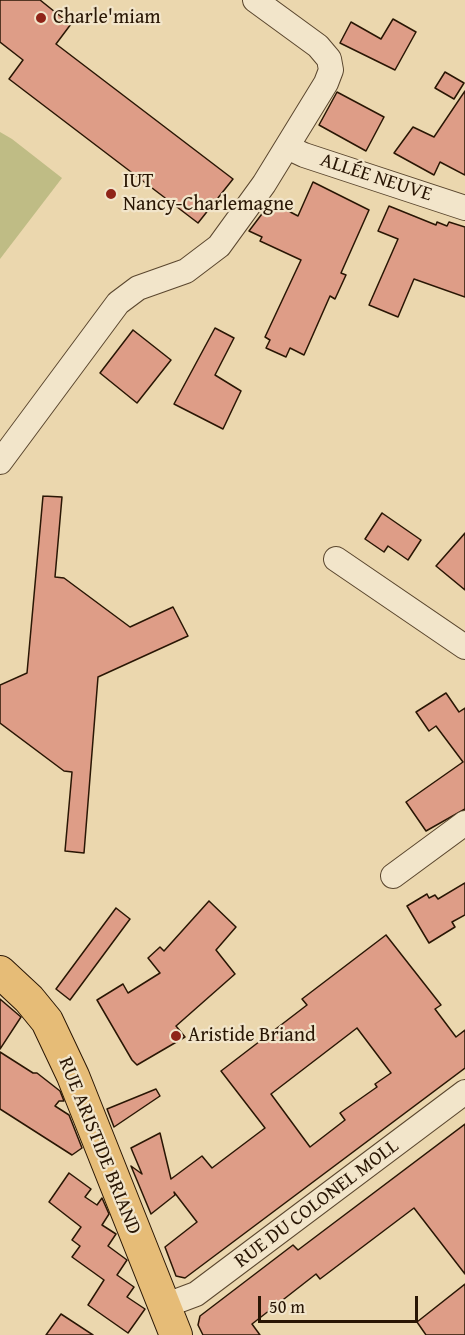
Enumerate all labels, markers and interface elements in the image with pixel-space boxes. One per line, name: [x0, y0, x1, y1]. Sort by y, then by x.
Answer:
place label: Charle'miam: [53, 6, 161, 30]
marker: Charle'miam: [34, 11, 48, 25]
street label: ALLÉE NEUVE: [317, 149, 435, 207]
place label: IUT Nancy-Charlemagne: [123, 170, 294, 217]
marker: IUT Nancy-Charlemagne: [104, 187, 118, 201]
place label: Aristide Briand: [188, 1024, 316, 1048]
marker: Aristide Briand: [169, 1029, 183, 1043]
street label: RUE ARISTIDE BRIAND: [52, 1054, 146, 1238]
street label: RUE DU COLONEL MOLL: [230, 1134, 404, 1274]
scale bar: [261, 1284, 422, 1322]
text: 50 m: [269, 1293, 305, 1320]

